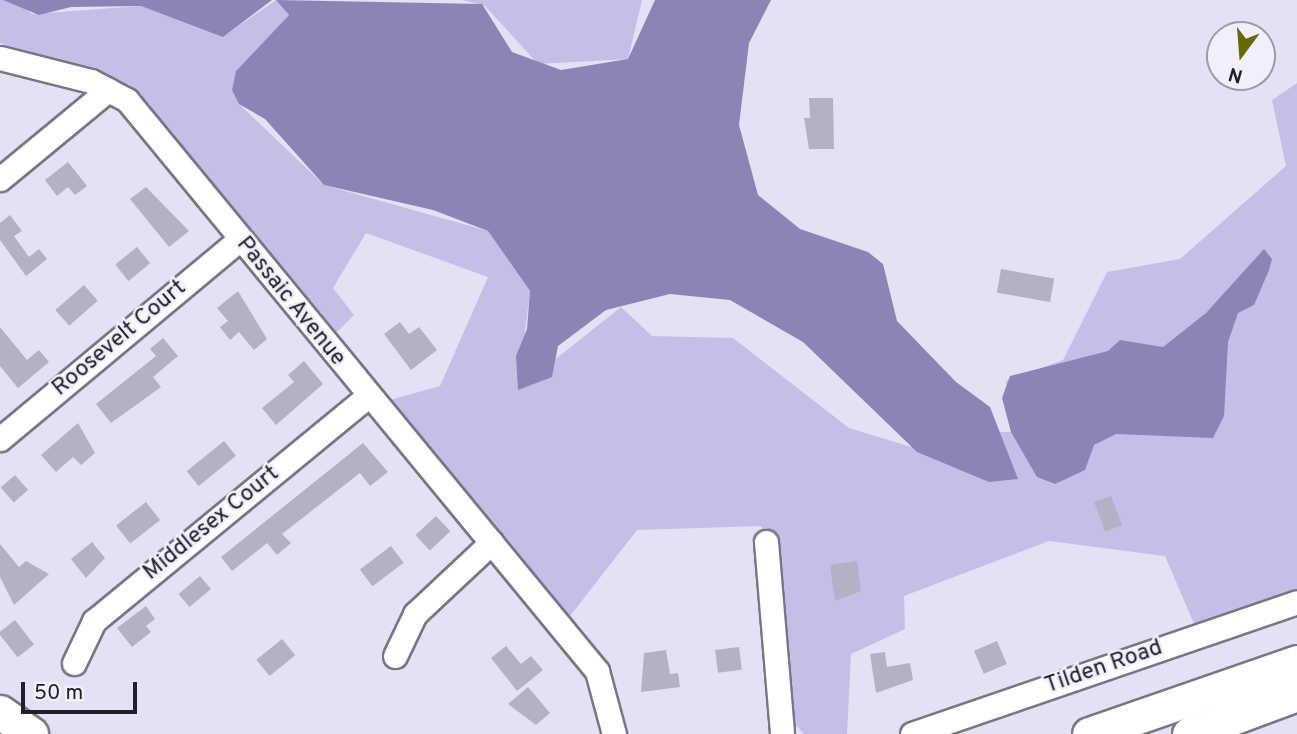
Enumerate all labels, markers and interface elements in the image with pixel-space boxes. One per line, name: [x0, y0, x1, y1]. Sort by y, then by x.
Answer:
north arrow: [1206, 21, 1276, 91]
text: N: [1226, 61, 1246, 88]
street label: Passaic Avenue: [229, 231, 351, 373]
street label: Roosevelt Court: [48, 275, 192, 403]
street label: Middlesex Court: [138, 461, 286, 587]
street label: Tilden Road: [1042, 635, 1166, 701]
scale bar: [24, 668, 140, 712]
text: 50 m: [34, 680, 83, 707]

